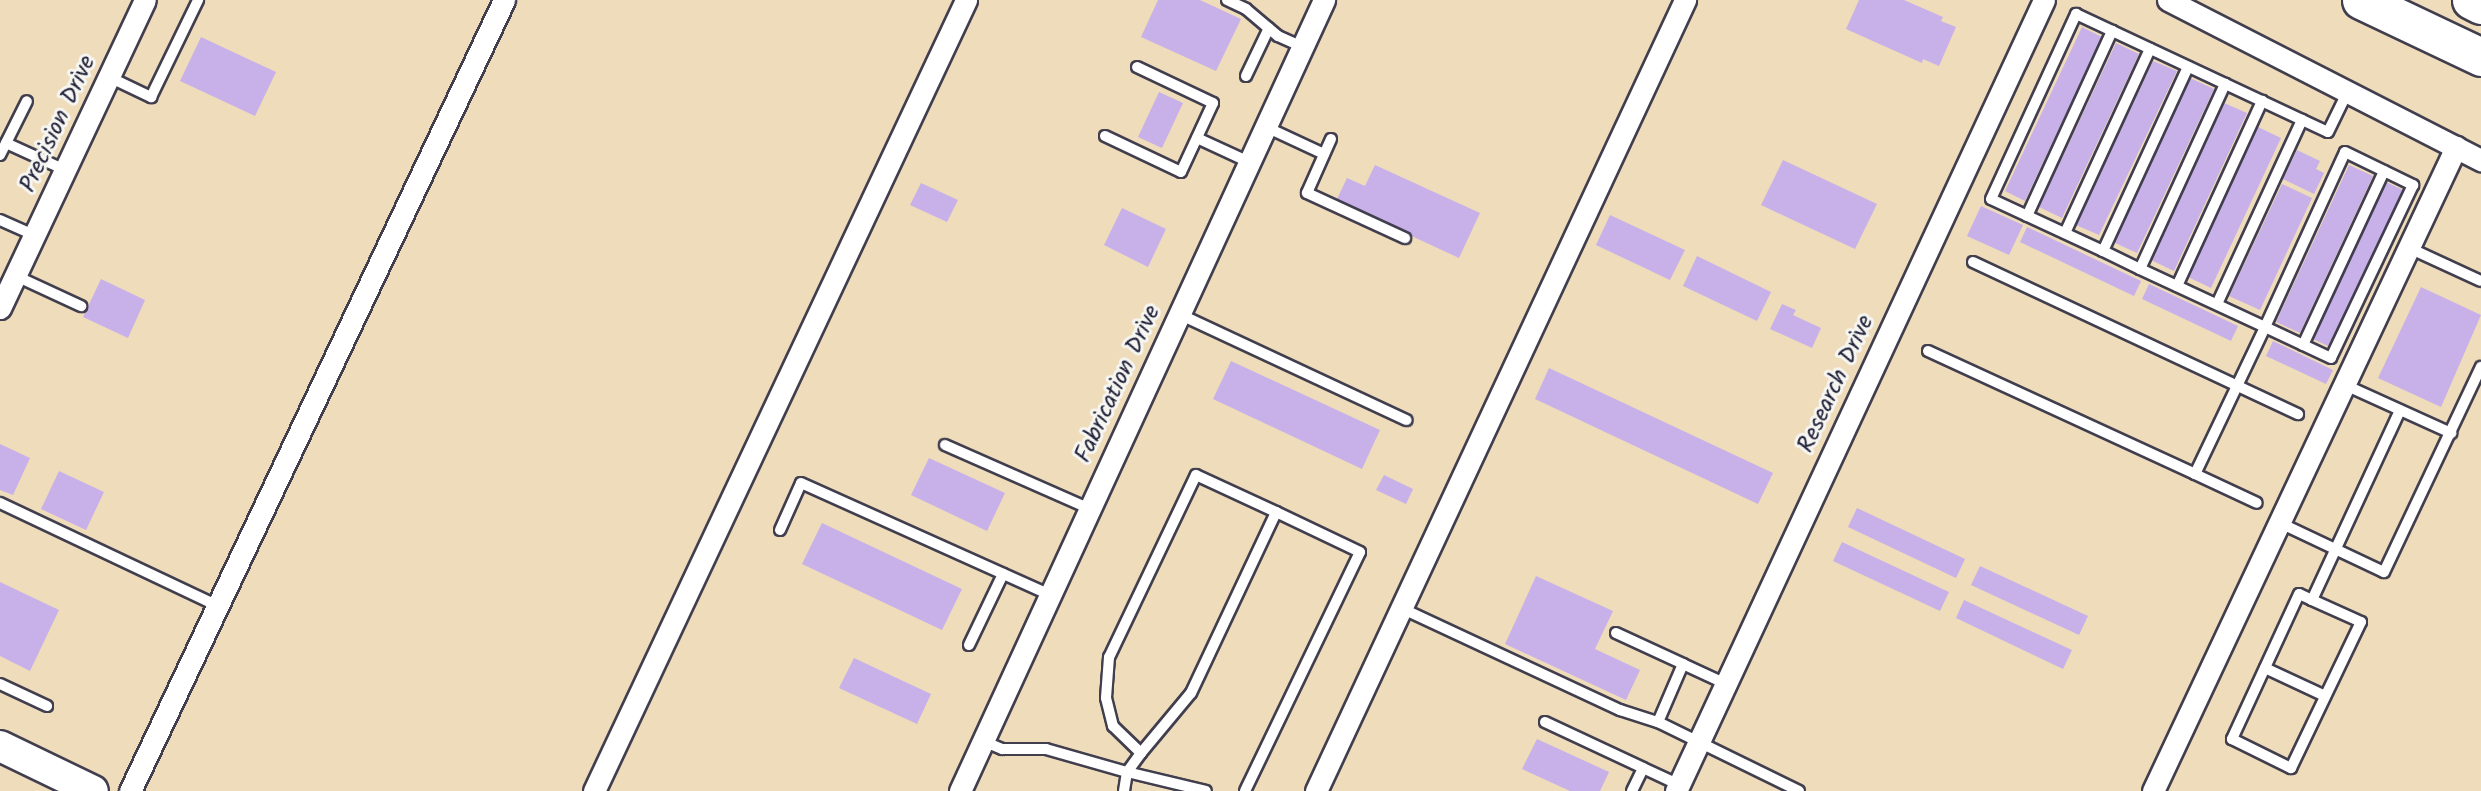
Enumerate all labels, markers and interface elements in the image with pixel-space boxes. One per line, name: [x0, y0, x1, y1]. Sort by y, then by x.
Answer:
street label: Precision Drive: [14, 51, 102, 197]
street label: Fabrication Drive: [1069, 301, 1167, 467]
street label: Research Drive: [1792, 311, 1880, 457]

